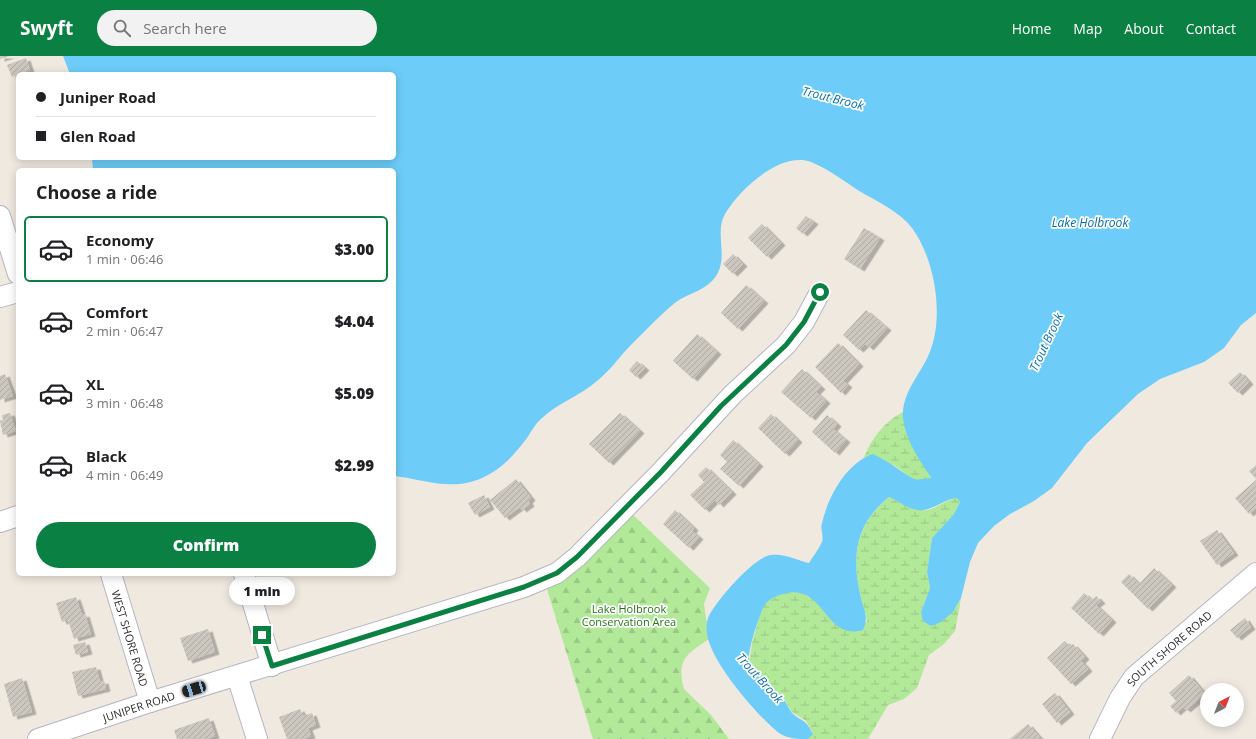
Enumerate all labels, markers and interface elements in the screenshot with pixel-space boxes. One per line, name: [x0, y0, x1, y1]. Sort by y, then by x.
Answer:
search box: [97, 10, 377, 46]
text: Swyft: [20, 15, 73, 41]
icon: search: [111, 17, 133, 39]
text: Search here: [143, 18, 227, 38]
text: Home: [1012, 19, 1051, 38]
text: Map: [1073, 19, 1102, 38]
text: About: [1124, 19, 1164, 38]
text: Contact: [1186, 19, 1236, 38]
water label: Trout Brook: [800, 82, 867, 114]
text: Juniper Road: [60, 87, 156, 107]
text: Glen Road: [60, 126, 136, 146]
text: Choose a ride: [36, 180, 157, 204]
water label: Lake Holbrook: [1052, 214, 1129, 231]
text: Economy: [86, 230, 154, 250]
icon: car: [38, 231, 74, 267]
text: $3.00: [335, 239, 374, 259]
text: 1 min · 06:46: [86, 250, 163, 268]
route start: [811, 283, 829, 301]
text: Comfort: [86, 302, 148, 322]
icon: car: [38, 303, 74, 339]
water label: Trout Brook: [1025, 309, 1067, 374]
text: $4.04: [335, 311, 374, 331]
text: 2 min · 06:47: [86, 322, 163, 340]
text: XL: [86, 374, 104, 394]
icon: car: [38, 375, 74, 411]
text: $5.09: [335, 383, 374, 403]
text: 3 min · 06:48: [86, 394, 163, 412]
text: Black: [86, 446, 127, 466]
icon: car: [38, 447, 74, 483]
text: $2.99: [335, 455, 374, 475]
text: 4 min · 06:49: [86, 466, 163, 484]
button: Confirm: [36, 522, 376, 568]
callout: 1 min: [229, 577, 295, 605]
text: 1 min: [244, 582, 280, 600]
street label: WEST SHORE ROAD: [109, 588, 152, 688]
park label: Lake Holbrook Conservation Area: [582, 601, 676, 629]
street label: SOUTH SHORE ROAD: [1123, 607, 1215, 689]
route end: [253, 626, 271, 644]
water label: Trout Brook: [733, 649, 788, 708]
car: [181, 680, 207, 698]
north arrow: [1200, 683, 1244, 727]
map controls: [1200, 683, 1244, 727]
street label: JUNIPER ROAD: [100, 687, 177, 725]

